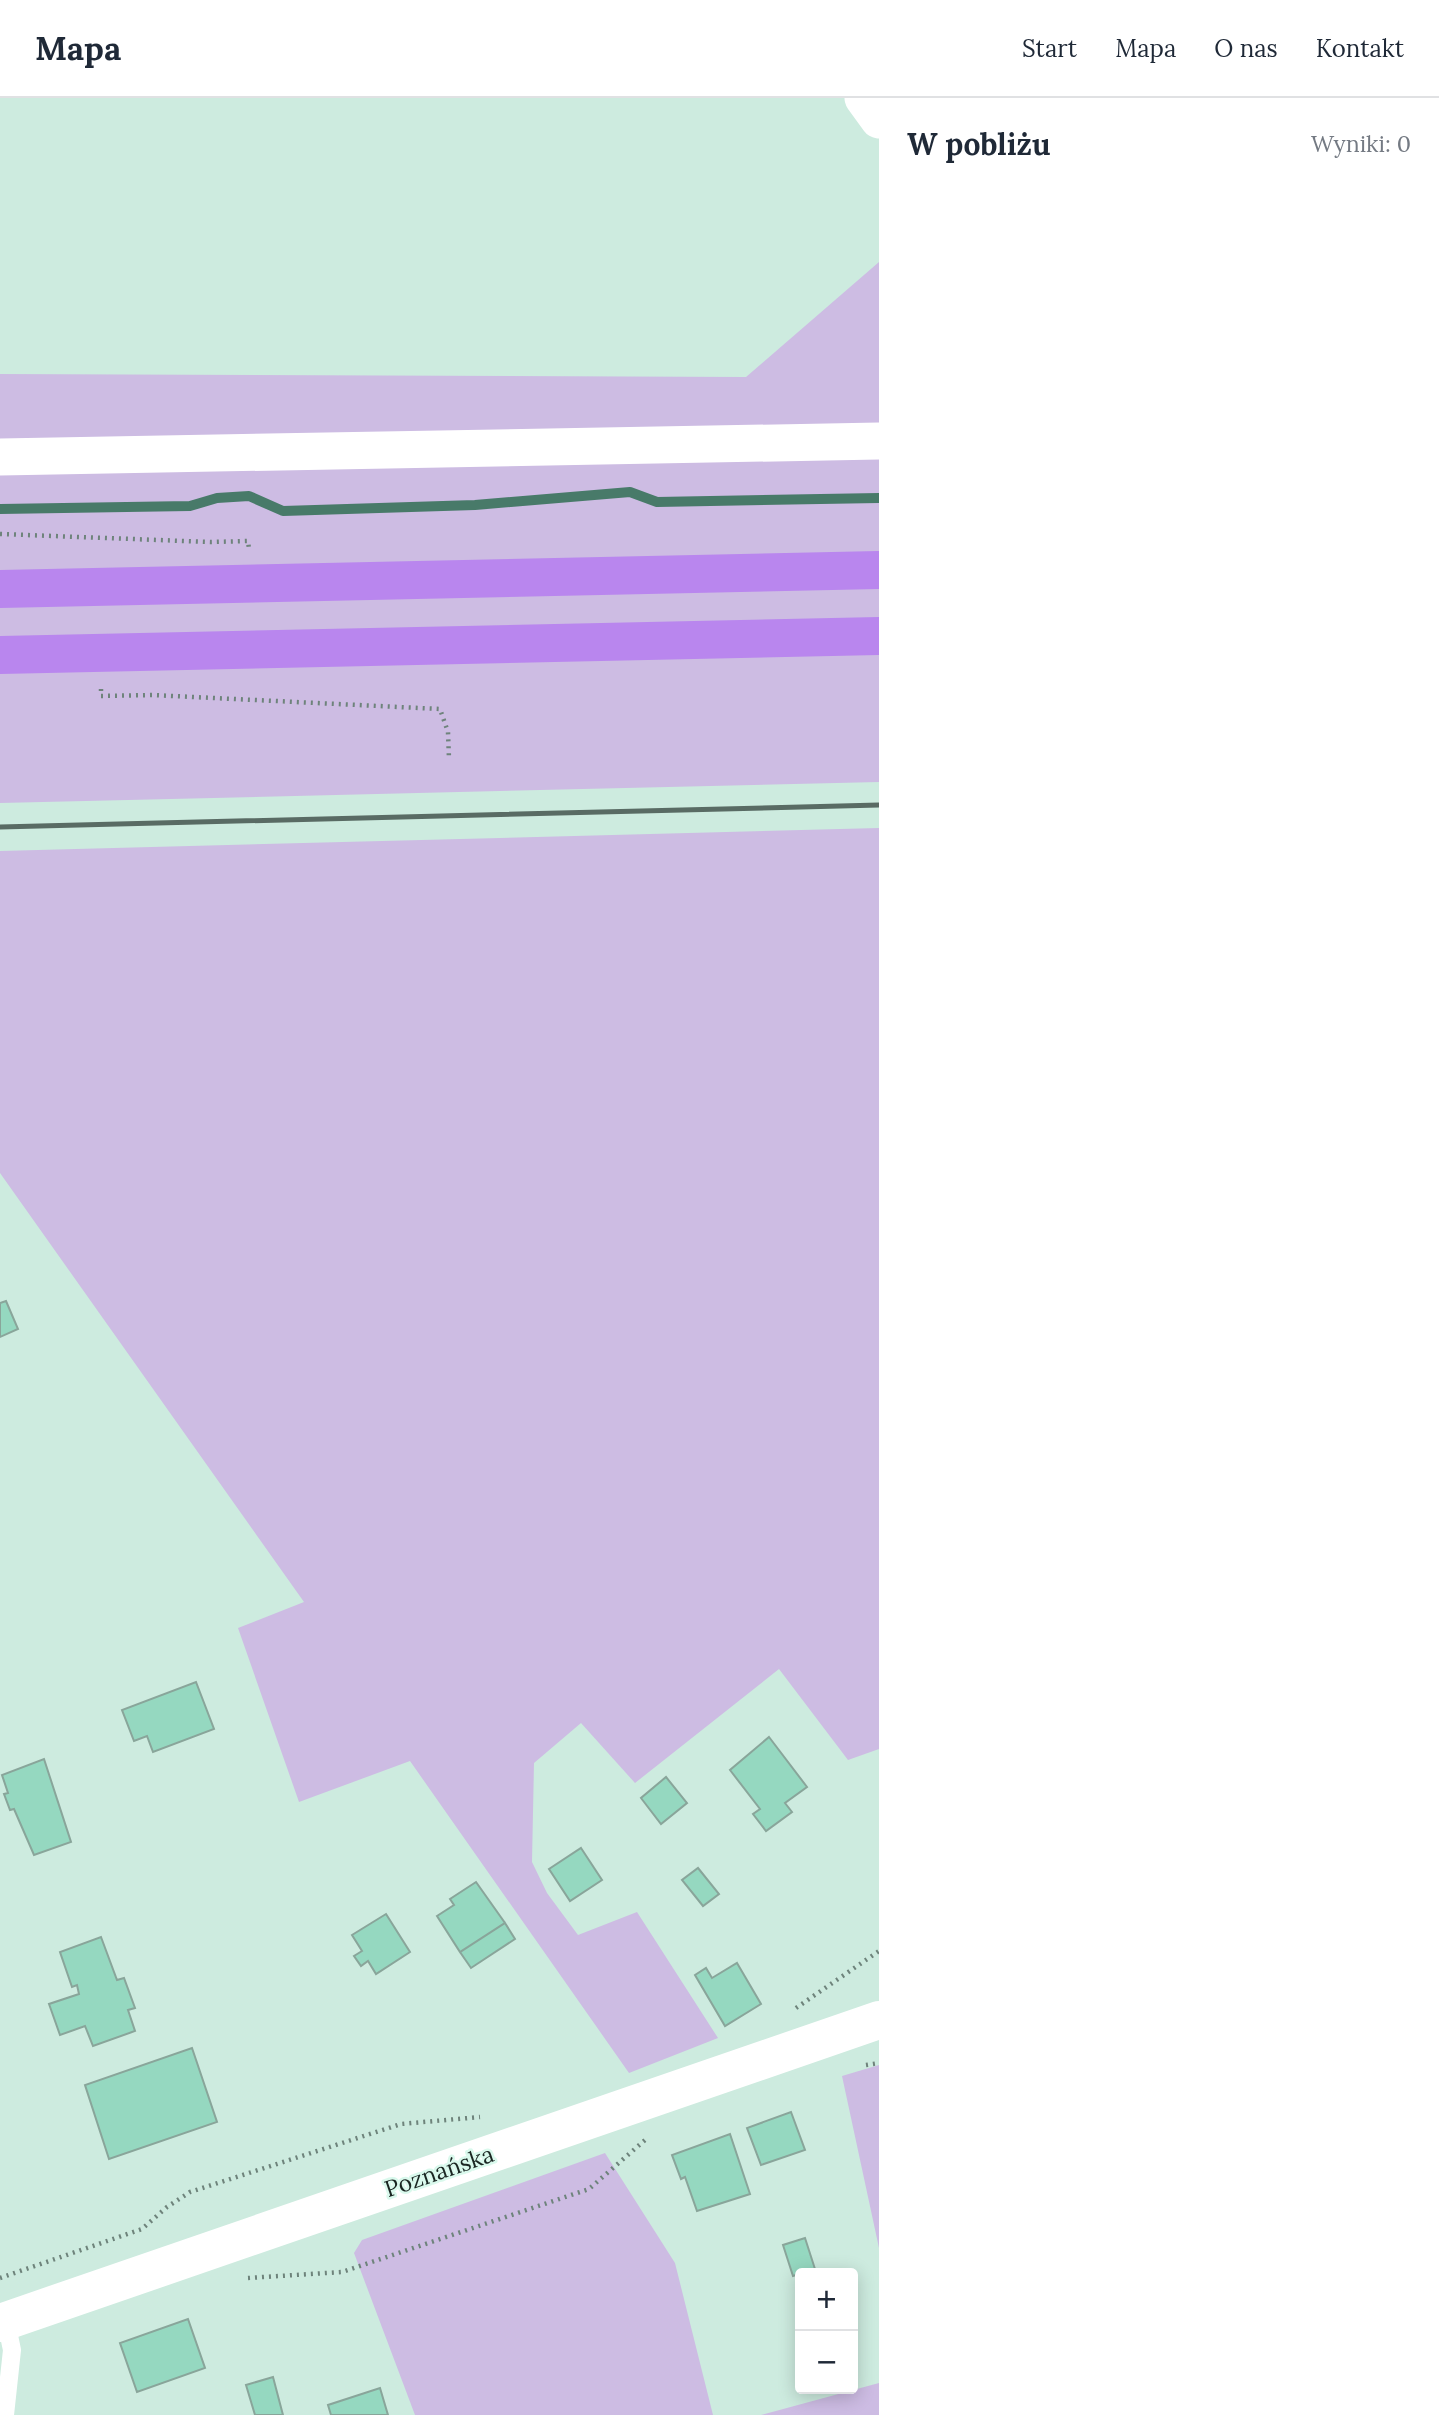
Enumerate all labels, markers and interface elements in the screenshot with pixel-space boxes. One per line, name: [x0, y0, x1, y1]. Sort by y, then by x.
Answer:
text: Mapa: [35, 27, 121, 69]
text: Start: [1022, 33, 1077, 64]
text: Mapa: [1115, 33, 1176, 64]
text: O nas: [1214, 33, 1278, 64]
text: Kontakt: [1316, 33, 1404, 64]
text: W pobliżu: [907, 125, 1050, 163]
text: Wyniki: 0: [1311, 129, 1411, 158]
street label: Poznańska: [381, 2139, 497, 2203]
map controls: [795, 2268, 858, 2394]
button: +: [795, 2268, 858, 2331]
button: −: [795, 2331, 858, 2394]

